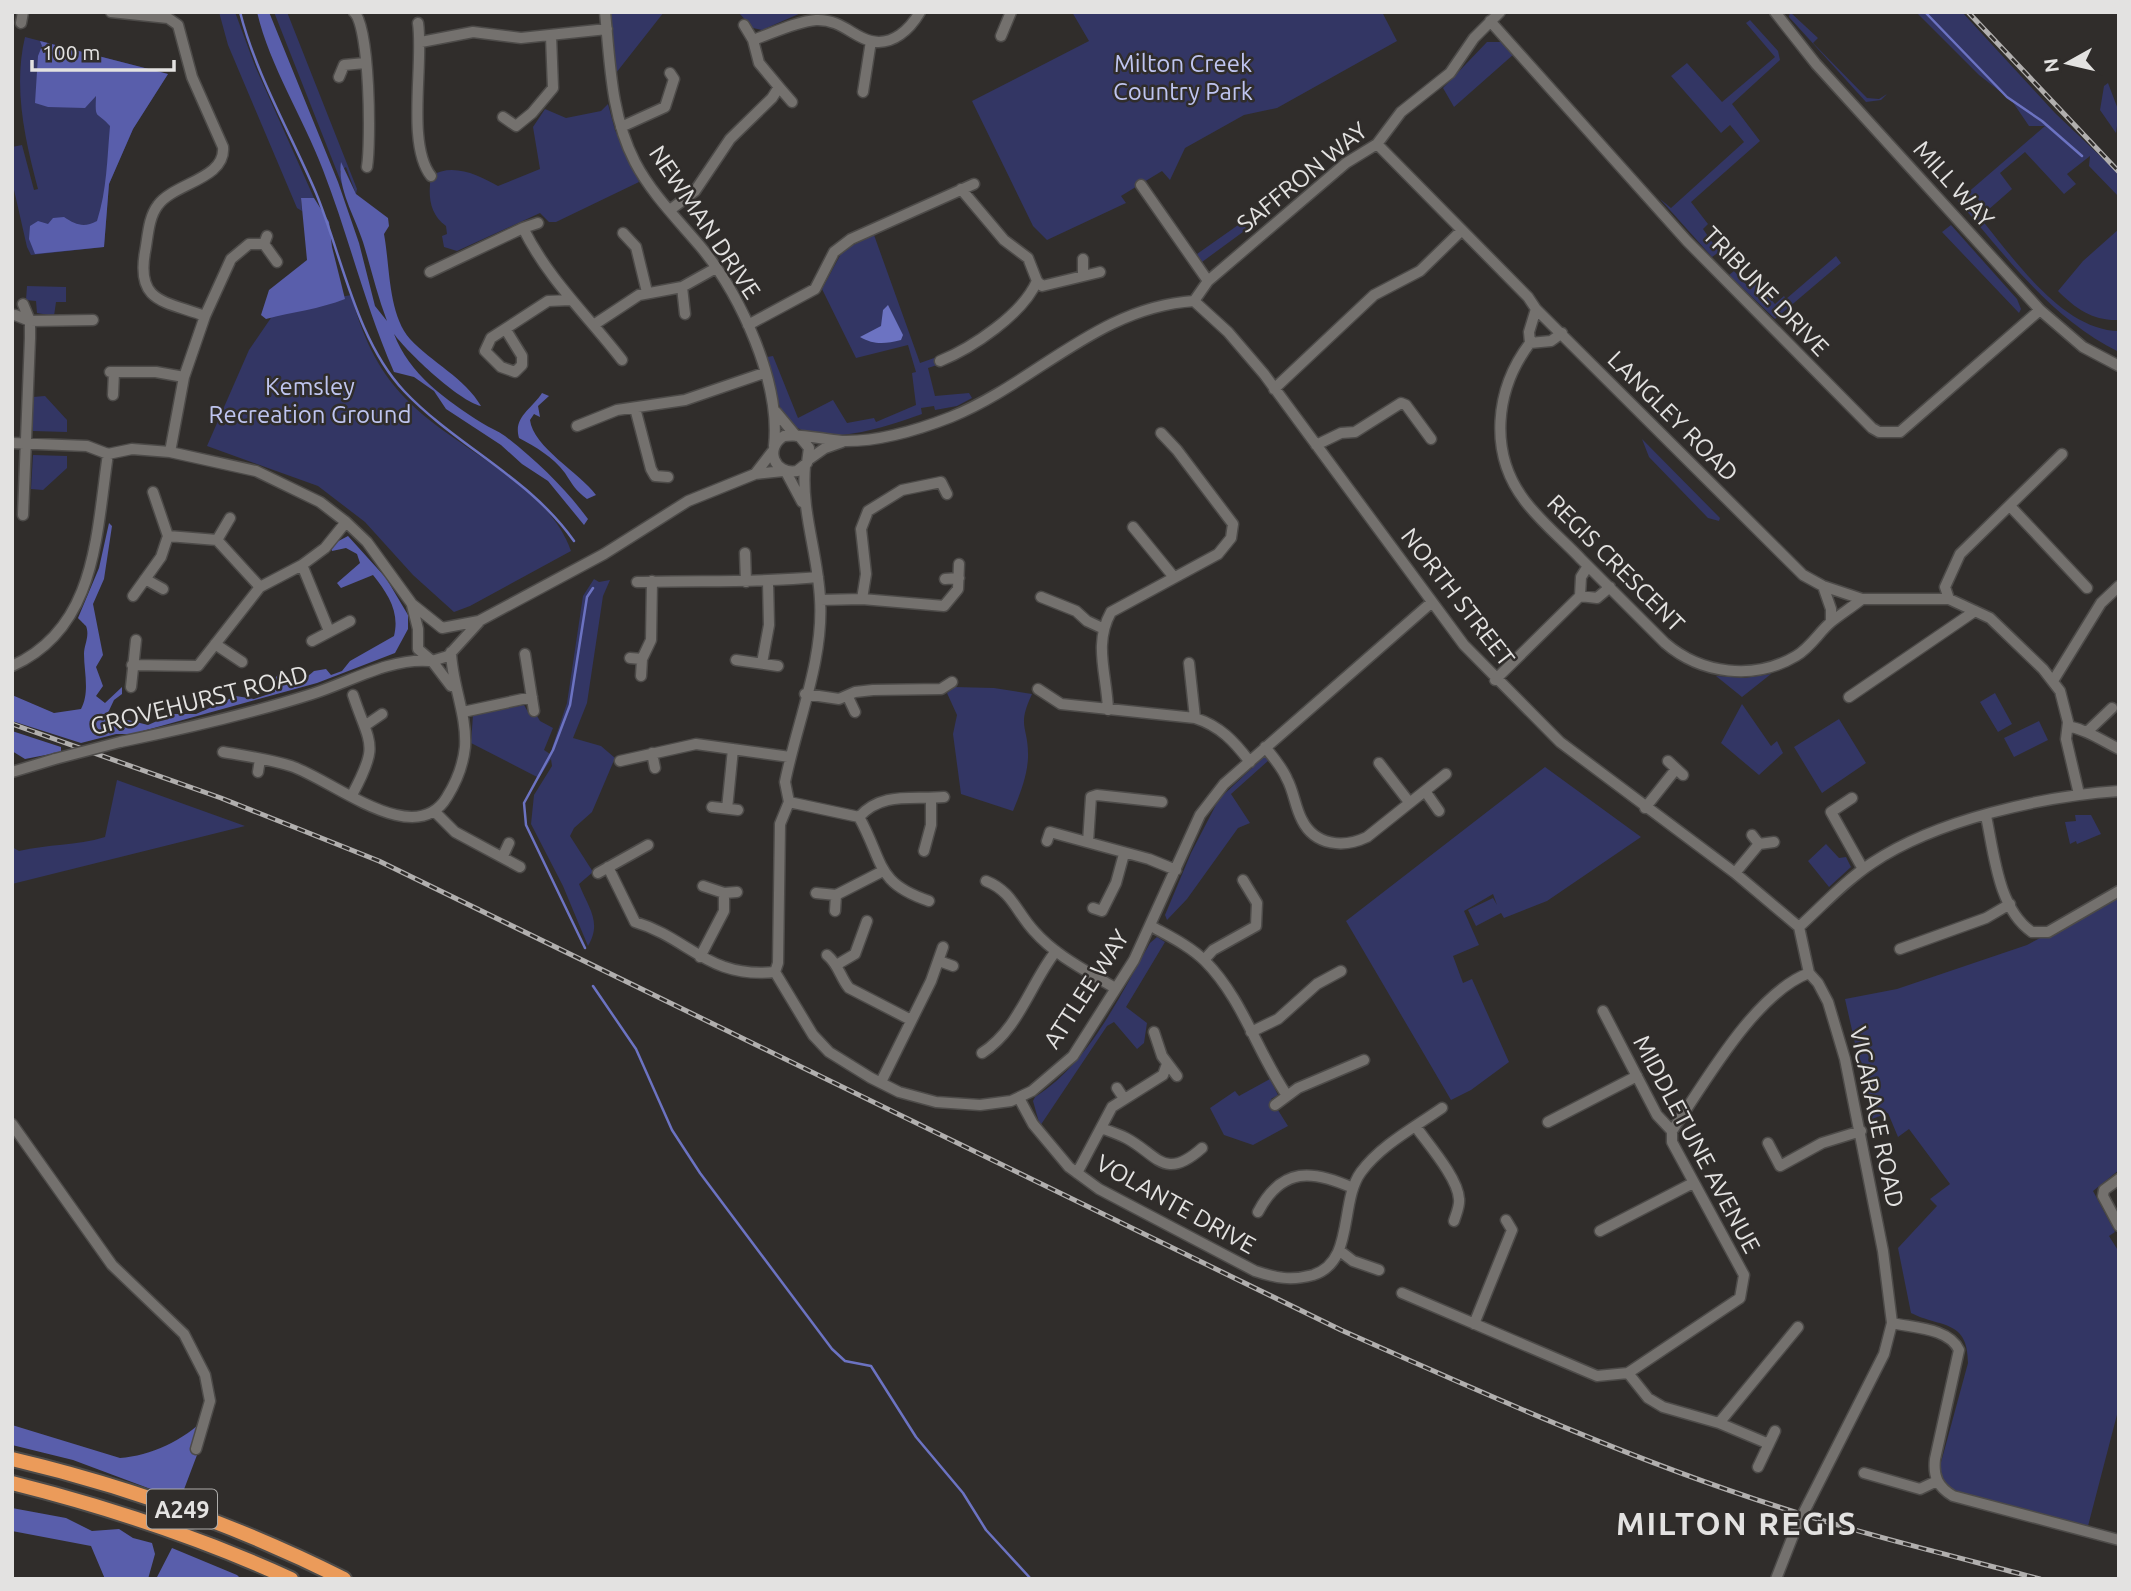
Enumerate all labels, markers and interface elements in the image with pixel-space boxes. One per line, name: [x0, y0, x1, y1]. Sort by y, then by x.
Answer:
scale bar: [32, 28, 173, 72]
north arrow: [2033, 28, 2103, 98]
text: 100 m: [42, 40, 100, 64]
park label: Milton Creek Country Park: [1113, 50, 1253, 105]
text: N: [2039, 57, 2063, 74]
street label: SAFFRON WAY: [1232, 116, 1372, 238]
street label: MILL WAY: [1908, 135, 2000, 233]
street label: NEWMAN DRIVE: [644, 140, 766, 304]
street label: TRIBUNE DRIVE: [1698, 221, 1834, 361]
street label: LANGLEY ROAD: [1602, 345, 1744, 487]
park label: Kemsley Recreation Ground: [209, 373, 411, 428]
street label: REGIS CRESCENT: [1542, 489, 1690, 637]
street label: NORTH STREET: [1396, 523, 1520, 671]
street label: GROVEHURST ROAD: [87, 660, 311, 740]
street label: ATTLEE WAY: [1038, 925, 1134, 1053]
street label: VICARAGE ROAD: [1845, 1024, 1909, 1210]
street label: MIDDLETUNE AVENUE: [1628, 1031, 1766, 1257]
street label: VOLANTE DRIVE: [1091, 1149, 1261, 1259]
road number: A249: [147, 1490, 217, 1528]
district label: MILTON REGIS: [1616, 1505, 1858, 1541]

